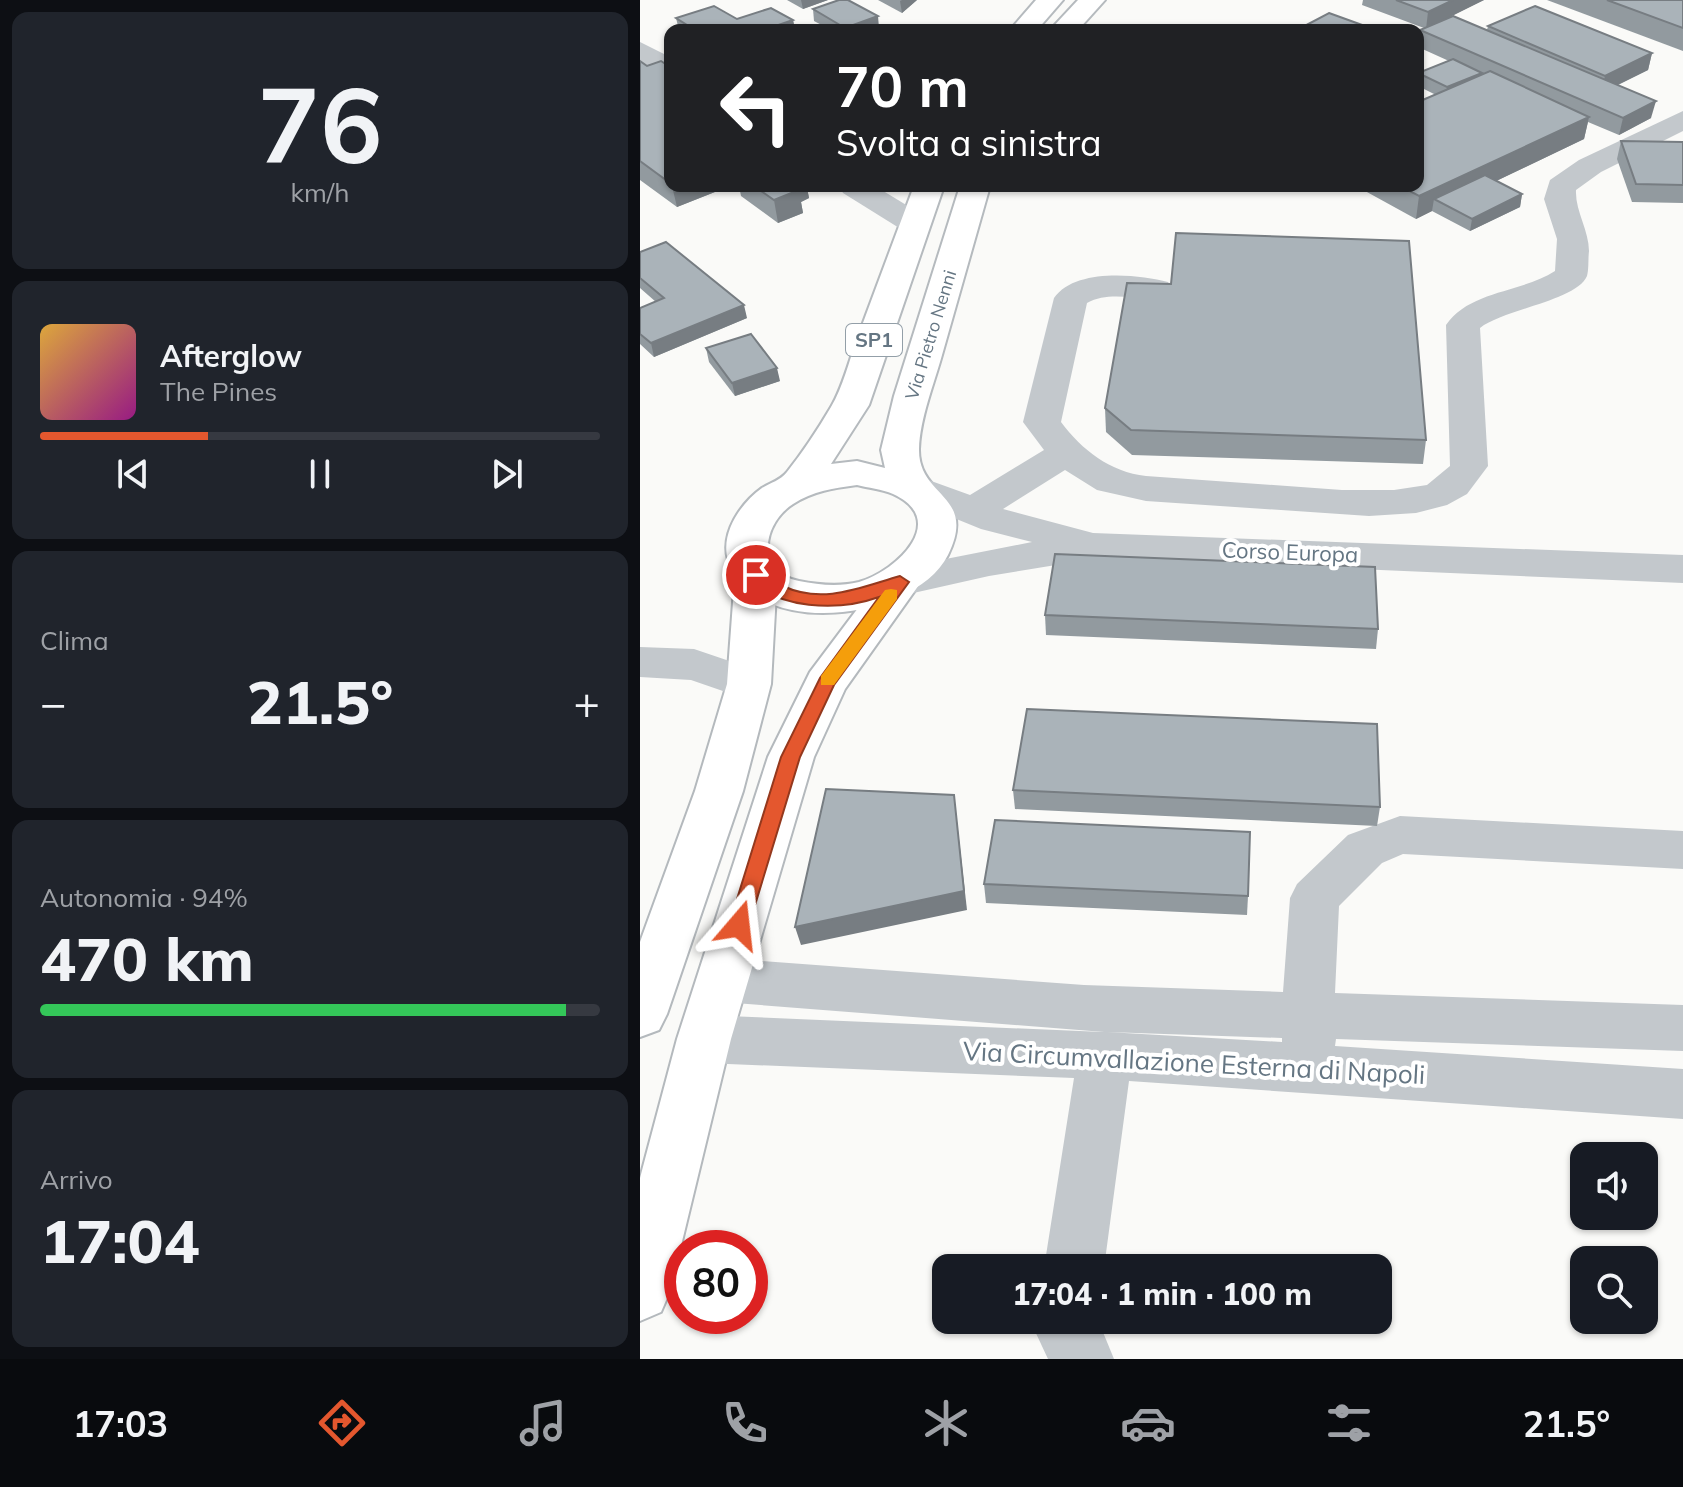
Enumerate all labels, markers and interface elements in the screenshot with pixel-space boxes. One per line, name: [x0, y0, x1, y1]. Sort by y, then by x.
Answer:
text: 70 m: [836, 51, 969, 121]
icon: left: [704, 56, 808, 160]
text: 76: [258, 58, 382, 189]
text: Svolta a sinistra: [836, 120, 1102, 165]
text: km/h: [291, 176, 349, 209]
street label: Via Pietro Nenni: [900, 267, 961, 403]
road number: SP1: [846, 324, 902, 356]
text: Afterglow: [160, 337, 302, 375]
text: The Pines: [160, 375, 277, 408]
icon: previous: [111, 452, 155, 496]
icon: pause: [298, 452, 342, 496]
icon: next: [485, 452, 529, 496]
street label: Corso Europa: [1221, 536, 1359, 568]
pin: [722, 541, 790, 609]
icon: arrive: [734, 553, 778, 597]
text: Clima: [40, 624, 109, 657]
text: 21.5°: [247, 664, 393, 739]
text: −: [40, 675, 66, 730]
text: +: [574, 675, 600, 730]
text: Autonomia · 94%: [40, 881, 248, 914]
position arrow: [697, 883, 781, 967]
text: 470 km: [40, 921, 254, 996]
street label: Via Circumvallazione Esterna di Napoli: [962, 1034, 1426, 1091]
map controls: [1570, 1142, 1658, 1334]
button: sound: [1570, 1142, 1658, 1230]
text: Arrivo: [40, 1163, 113, 1196]
text: 17:04: [40, 1203, 200, 1278]
speed limit sign: 80: [664, 1230, 768, 1334]
button: search: [1570, 1246, 1658, 1334]
text: 17:04 · 1 min · 100 m: [1012, 1275, 1312, 1313]
icon: directions: [314, 1395, 370, 1451]
icon: music: [515, 1395, 571, 1451]
icon: phone: [717, 1395, 773, 1451]
icon: climate: [918, 1395, 974, 1451]
icon: car: [1120, 1395, 1176, 1451]
icon: filters: [1321, 1395, 1377, 1451]
text: 17:03: [73, 1401, 168, 1446]
text: 21.5°: [1523, 1401, 1610, 1446]

